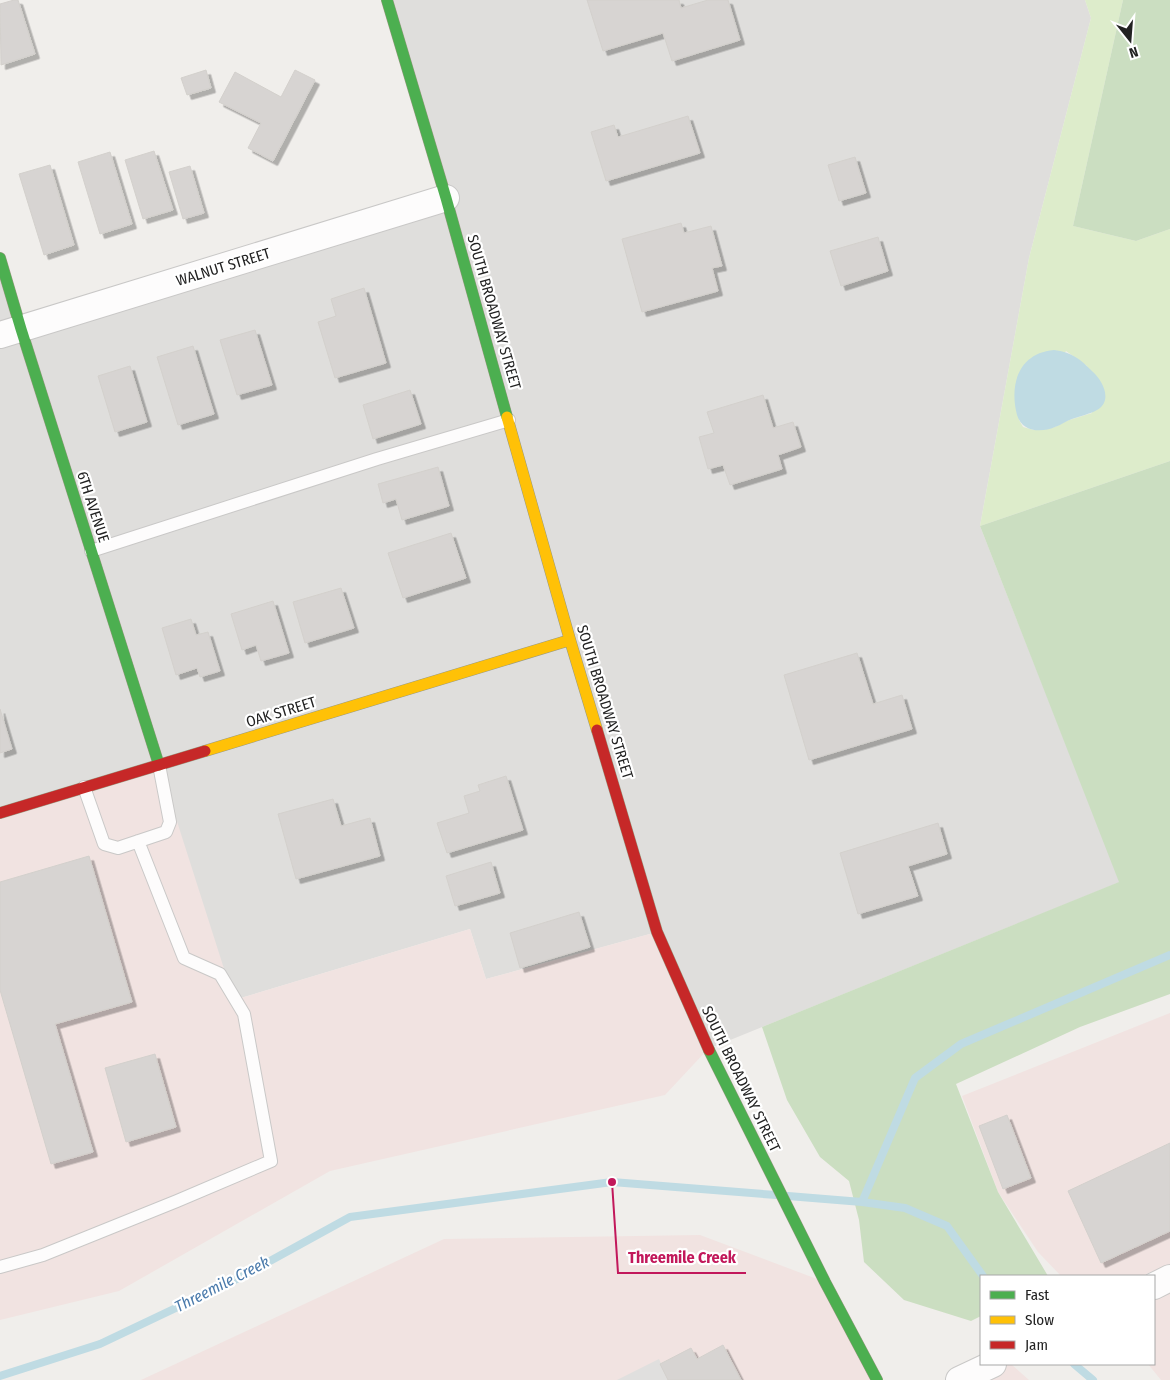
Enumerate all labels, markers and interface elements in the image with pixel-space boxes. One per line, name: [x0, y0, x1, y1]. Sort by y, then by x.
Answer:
north arrow: [1105, 15, 1155, 65]
text: N: [1127, 43, 1140, 61]
street label: SOUTH BROADWAY STREET: [463, 233, 525, 391]
street label: WALNUT STREET: [174, 244, 272, 290]
street label: 6TH AVENUE: [73, 469, 113, 545]
street label: SOUTH BROADWAY STREET: [573, 623, 637, 781]
street label: OAK STREET: [244, 693, 318, 731]
street label: SOUTH BROADWAY STREET: [698, 1003, 784, 1155]
callout: Threemile Creek: [618, 1242, 746, 1273]
text: Threemile Creek: [628, 1248, 737, 1267]
water label: Threemile Creek: [172, 1252, 272, 1316]
legend: [980, 1275, 1155, 1365]
text: Fast: [1025, 1286, 1049, 1304]
text: Slow: [1025, 1311, 1054, 1329]
text: Jam: [1025, 1336, 1048, 1354]

